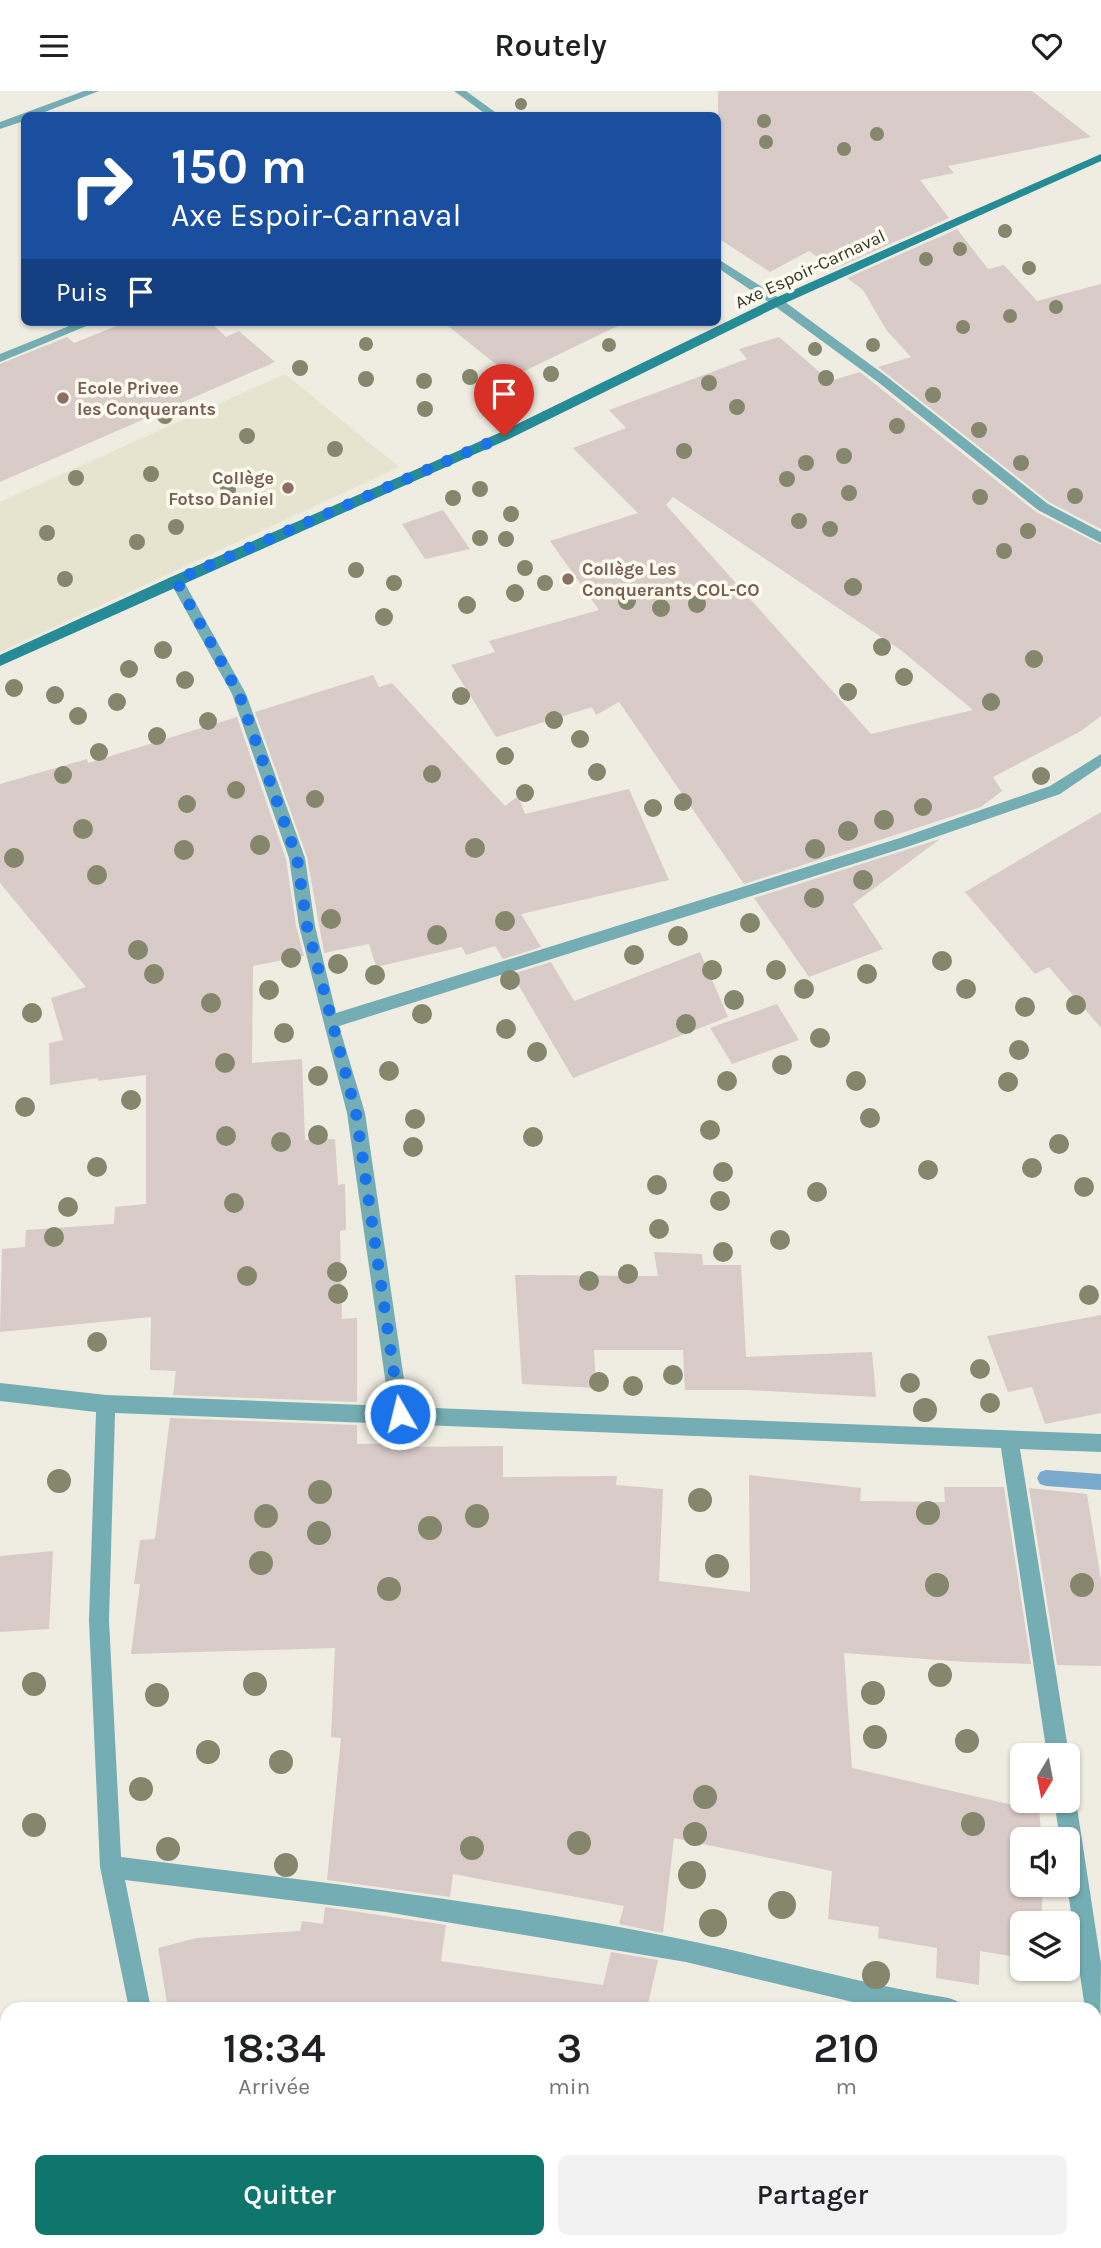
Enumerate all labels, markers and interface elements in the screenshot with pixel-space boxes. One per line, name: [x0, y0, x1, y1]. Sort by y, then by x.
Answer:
icon: menu: [35, 27, 73, 65]
text: Routely: [494, 27, 607, 64]
icon: heart: [1028, 27, 1066, 65]
text: 150 m: [171, 138, 307, 195]
icon: right: [56, 140, 147, 231]
text: Axe Espoir-Carnaval: [171, 197, 461, 234]
street label: Axe Espoir-Carnaval: [731, 225, 889, 313]
icon: arrive: [122, 273, 160, 311]
text: Puis: [56, 277, 108, 308]
pin: [474, 364, 534, 436]
icon: arrive: [485, 375, 523, 413]
place label: Ecole Privee les Conquerants: [77, 377, 216, 420]
marker: Ecole Privee les Conquerants: [55, 390, 71, 406]
place label: Collège Fotso Daniel: [168, 467, 274, 510]
marker: Collège Fotso Daniel: [280, 480, 296, 496]
place label: Collège Les Conquerants COL-CO: [582, 558, 760, 601]
marker: Collège Les Conquerants COL-CO: [560, 571, 576, 587]
position arrow: [363, 1377, 437, 1451]
north arrow: [1010, 1743, 1080, 1813]
map controls: [1010, 1743, 1080, 1981]
button: sound: [1010, 1827, 1080, 1897]
button: layers: [1010, 1911, 1080, 1981]
text: 18:34: [223, 2023, 325, 2073]
text: 3: [556, 2023, 582, 2073]
text: 210: [813, 2023, 879, 2073]
text: Arrivée: [238, 2073, 310, 2100]
text: min: [548, 2073, 591, 2100]
text: m: [835, 2073, 857, 2100]
button: Quitter: [35, 2155, 544, 2235]
button: Partager: [558, 2155, 1067, 2235]

